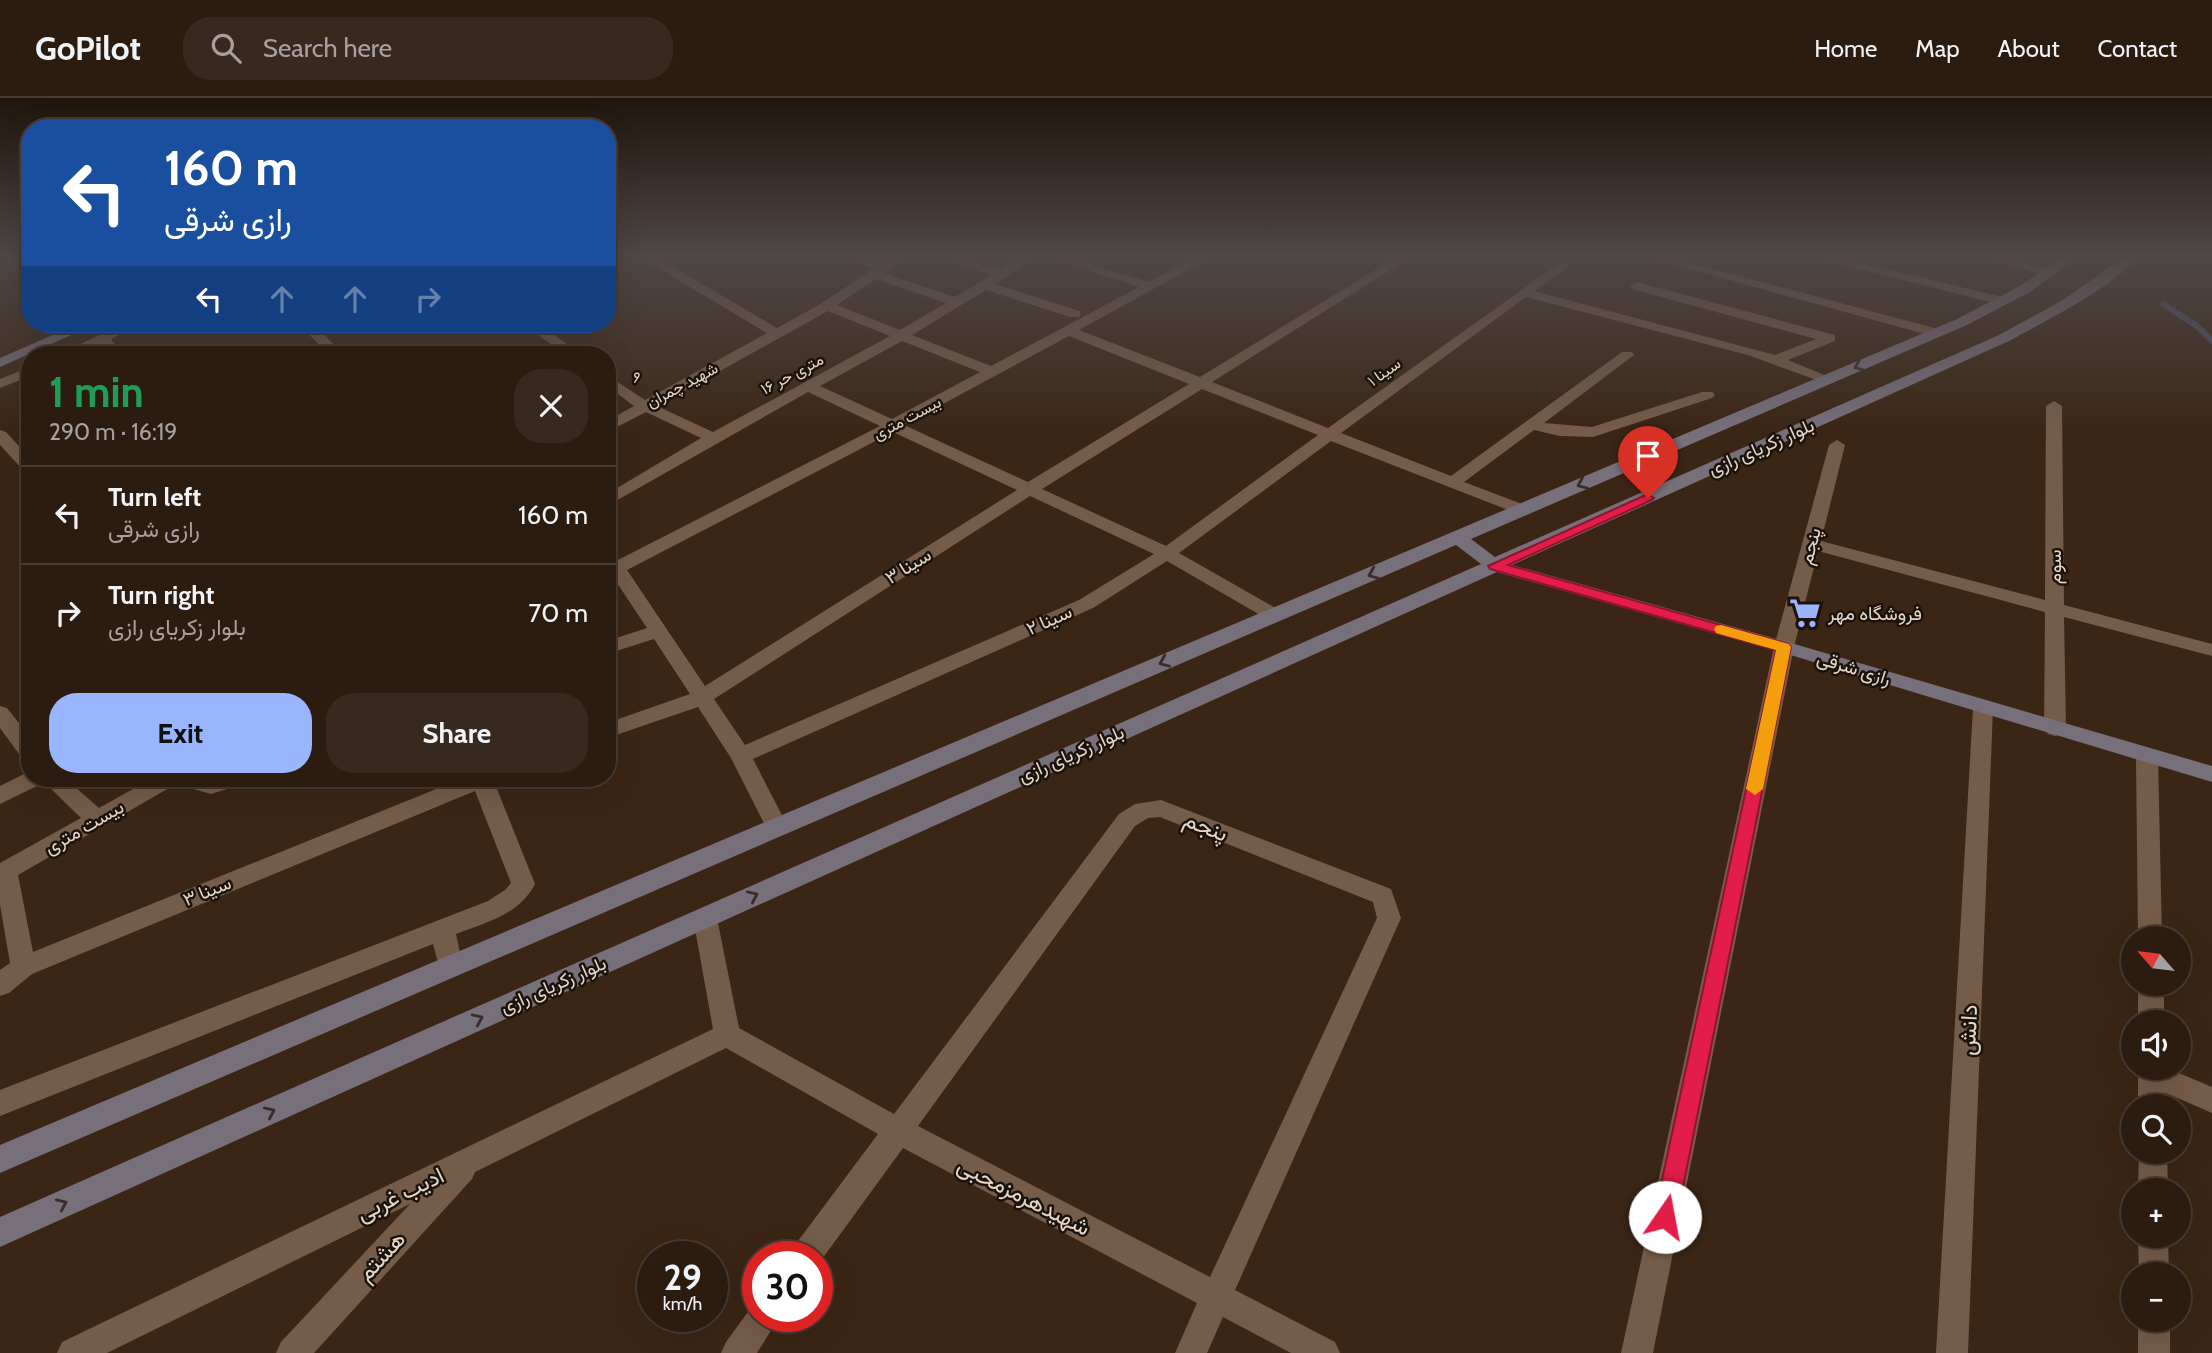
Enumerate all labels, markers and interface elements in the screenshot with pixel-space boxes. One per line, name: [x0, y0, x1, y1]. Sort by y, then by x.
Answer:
search box: [183, 17, 673, 80]
text: GoPilot: [35, 28, 141, 68]
icon: search: [207, 29, 245, 67]
text: Search here: [263, 32, 392, 64]
text: Home: [1814, 34, 1877, 63]
text: Map: [1915, 34, 1960, 63]
text: About: [1998, 34, 2060, 63]
text: Contact: [2098, 34, 2177, 63]
text: 160 m: [164, 138, 298, 197]
icon: left: [49, 147, 140, 238]
text: رازی شرقی: [164, 200, 292, 239]
icon: left: [190, 280, 228, 318]
icon: ahead: [263, 280, 301, 318]
icon: ahead: [336, 280, 374, 318]
icon: right: [409, 280, 447, 318]
street label: ۱۶ متری حر: [757, 350, 827, 399]
street label: ۱ سینا: [1364, 354, 1404, 390]
one-way arrow: [1854, 357, 1866, 371]
street label: شهید چمران: [643, 358, 722, 413]
text: 1 min: [49, 366, 144, 418]
street label: ۹: [627, 367, 645, 387]
button: close: [514, 369, 588, 443]
street label: بیست متری: [870, 392, 945, 445]
street label: بلوار زکریای رازی: [1704, 413, 1818, 481]
text: 290 m · 16:19: [49, 418, 177, 446]
pin: [1618, 426, 1678, 498]
icon: arrive: [1629, 437, 1667, 475]
one-way arrow: [1577, 476, 1590, 490]
text: Turn left: [108, 481, 201, 513]
icon: left: [49, 496, 87, 534]
text: 160 m: [518, 499, 588, 531]
text: رازی شرقی: [108, 515, 200, 543]
street label: پنجم: [1794, 525, 1828, 568]
street label: سینا ۳: [881, 543, 935, 589]
street label: سوم: [2043, 550, 2067, 584]
one-way arrow: [1368, 565, 1380, 579]
text: Turn right: [108, 579, 214, 611]
icon: right: [49, 594, 87, 632]
supermarket icon: فروشگاه مهر: [1788, 596, 1822, 630]
text: 70 m: [528, 597, 588, 629]
street label: سینا ۲: [1023, 600, 1075, 640]
place label: فروشگاه مهر: [1827, 602, 1922, 625]
text: بلوار زکریای رازی: [108, 613, 246, 641]
street label: رازی شرقی: [1814, 646, 1894, 690]
one-way arrow: [1158, 654, 1171, 668]
button: Exit: [49, 693, 312, 773]
button: Share: [326, 693, 588, 773]
street label: بلوار زکریای رازی: [1014, 720, 1128, 788]
street label: بیست متری: [40, 795, 128, 859]
street label: پنجم: [1179, 805, 1232, 849]
street label: سینا ۳: [179, 871, 235, 911]
one-way arrow: [746, 890, 758, 904]
north arrow: [2121, 926, 2191, 996]
map controls: [2121, 926, 2191, 1332]
street label: بلوار زکریای رازی: [496, 951, 610, 1019]
street label: دانش: [1953, 1004, 1983, 1056]
button: sound: [2121, 1010, 2191, 1080]
one-way arrow: [471, 1013, 483, 1027]
button: search: [2121, 1094, 2191, 1164]
one-way arrow: [263, 1106, 275, 1120]
street label: شهیدهرمزمحبی: [952, 1150, 1095, 1242]
street label: ادیب غربی: [352, 1161, 449, 1228]
button: +: [2121, 1178, 2191, 1248]
position arrow: [1628, 1180, 1702, 1254]
one-way arrow: [55, 1198, 68, 1212]
street label: هشتم: [351, 1225, 412, 1288]
speed limit sign: 30: [742, 1241, 833, 1332]
text: 29: [663, 1256, 702, 1299]
button: −: [2121, 1262, 2191, 1332]
text: km/h: [663, 1293, 702, 1315]

